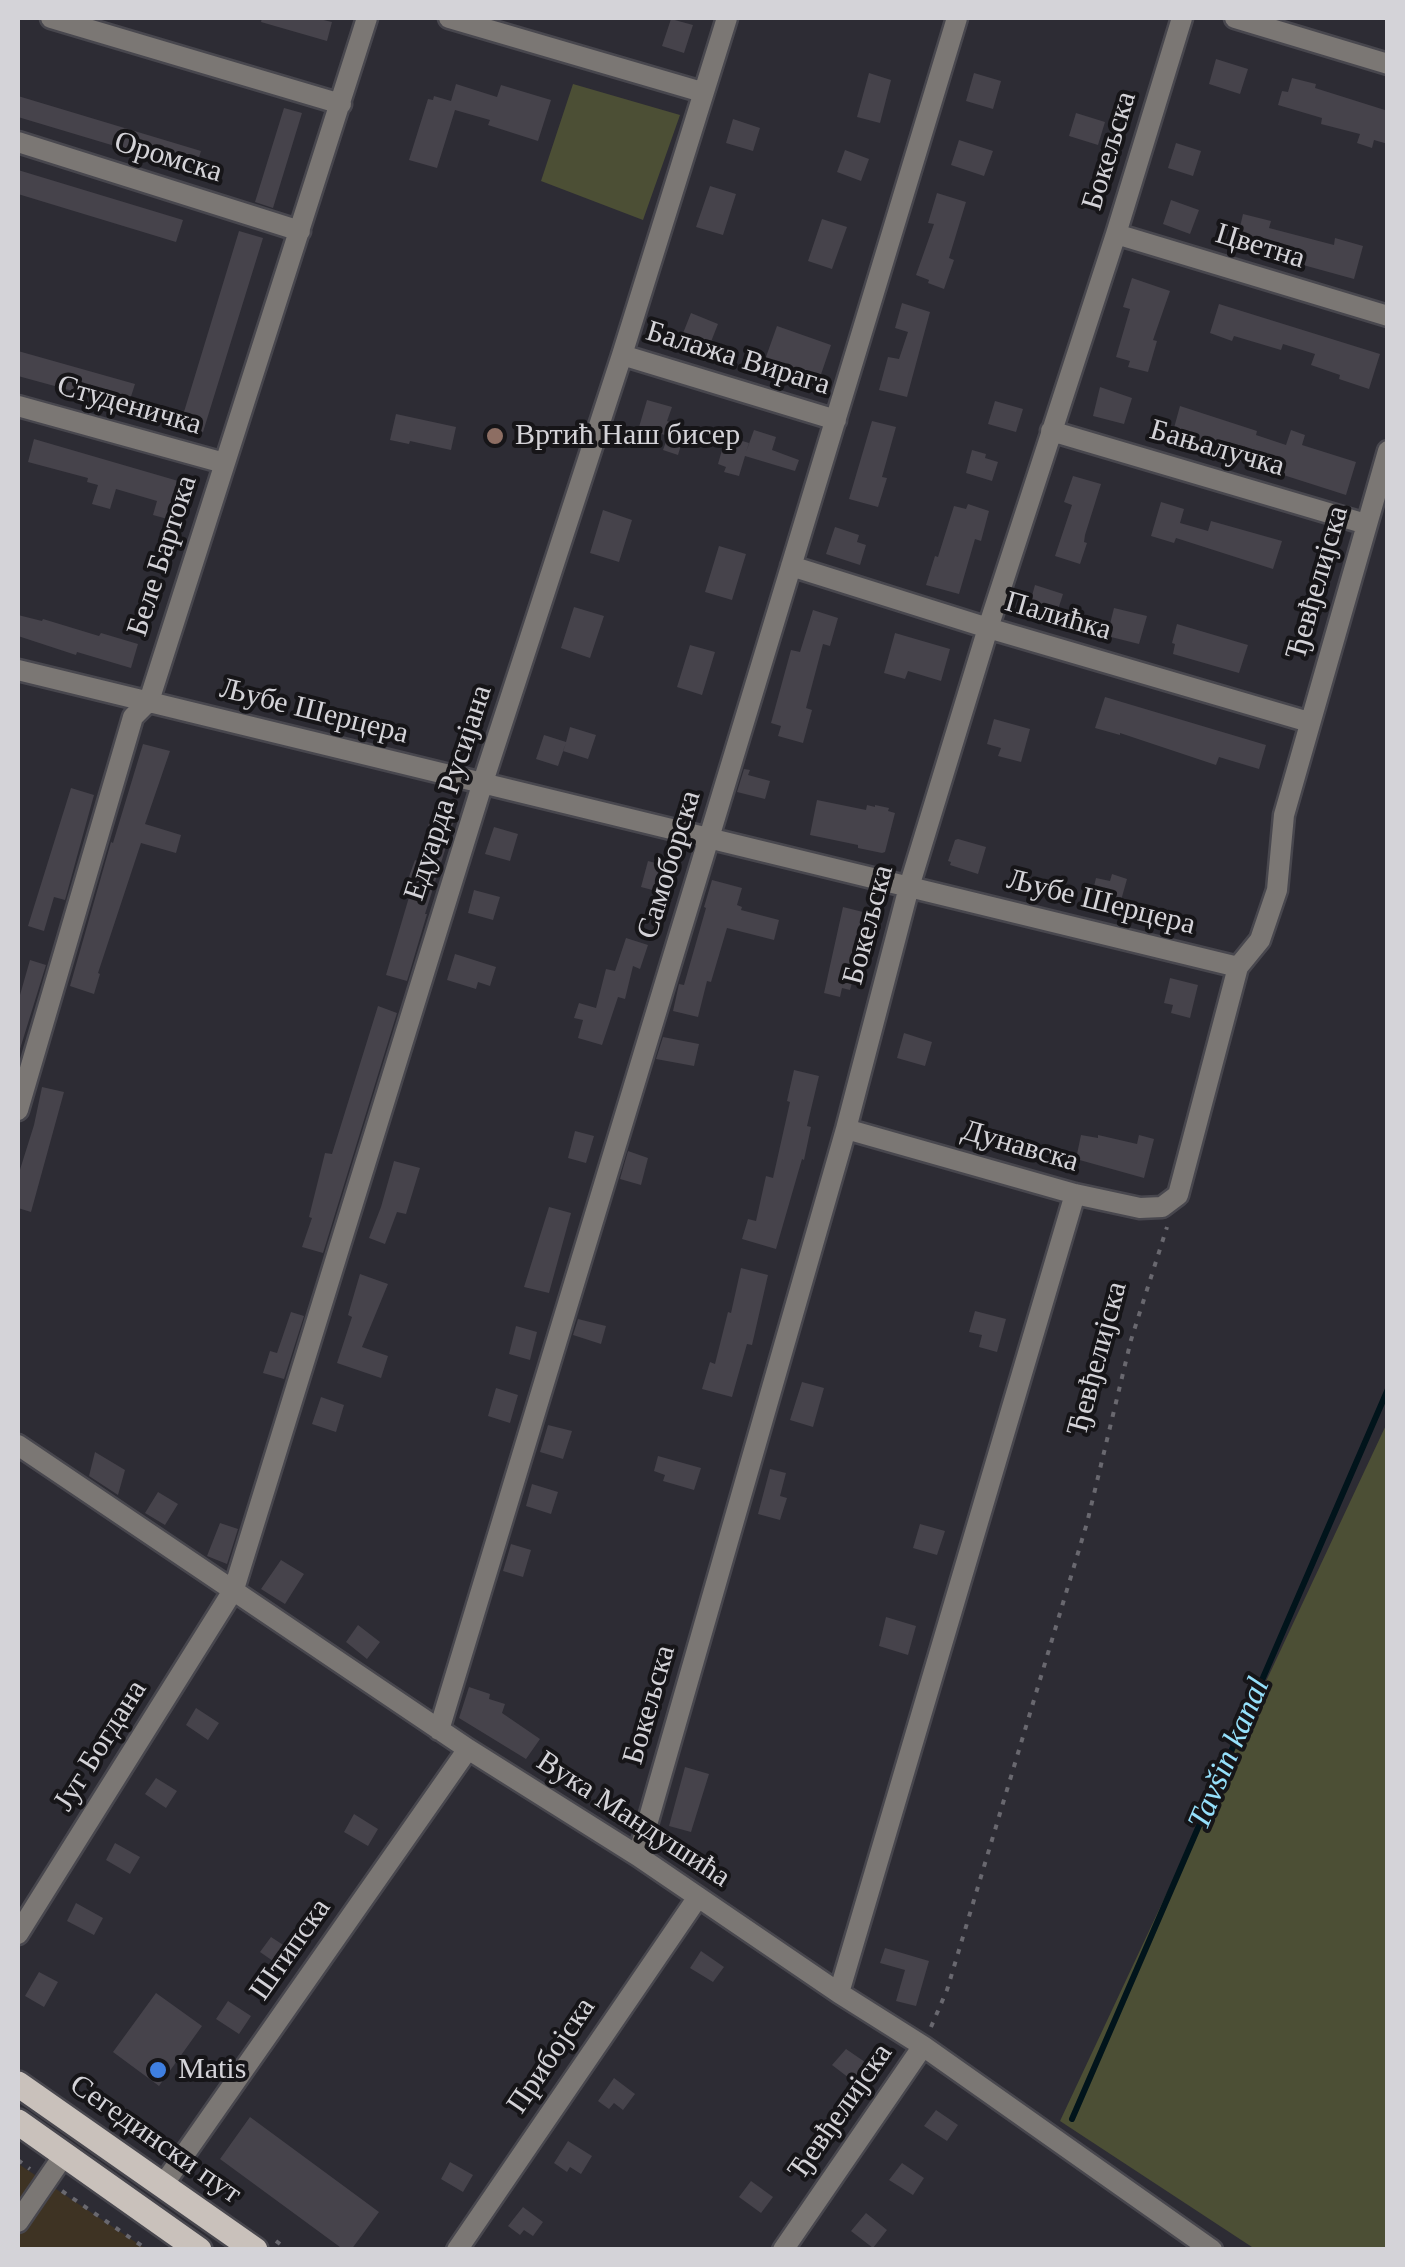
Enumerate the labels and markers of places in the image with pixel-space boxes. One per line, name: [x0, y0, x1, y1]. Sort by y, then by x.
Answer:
place label: Вртић Наш бисер: [515, 418, 740, 454]
marker: Вртић Наш бисер: [484, 425, 506, 447]
place label: Matis: [178, 2052, 246, 2088]
marker: Matis: [147, 2059, 169, 2081]

